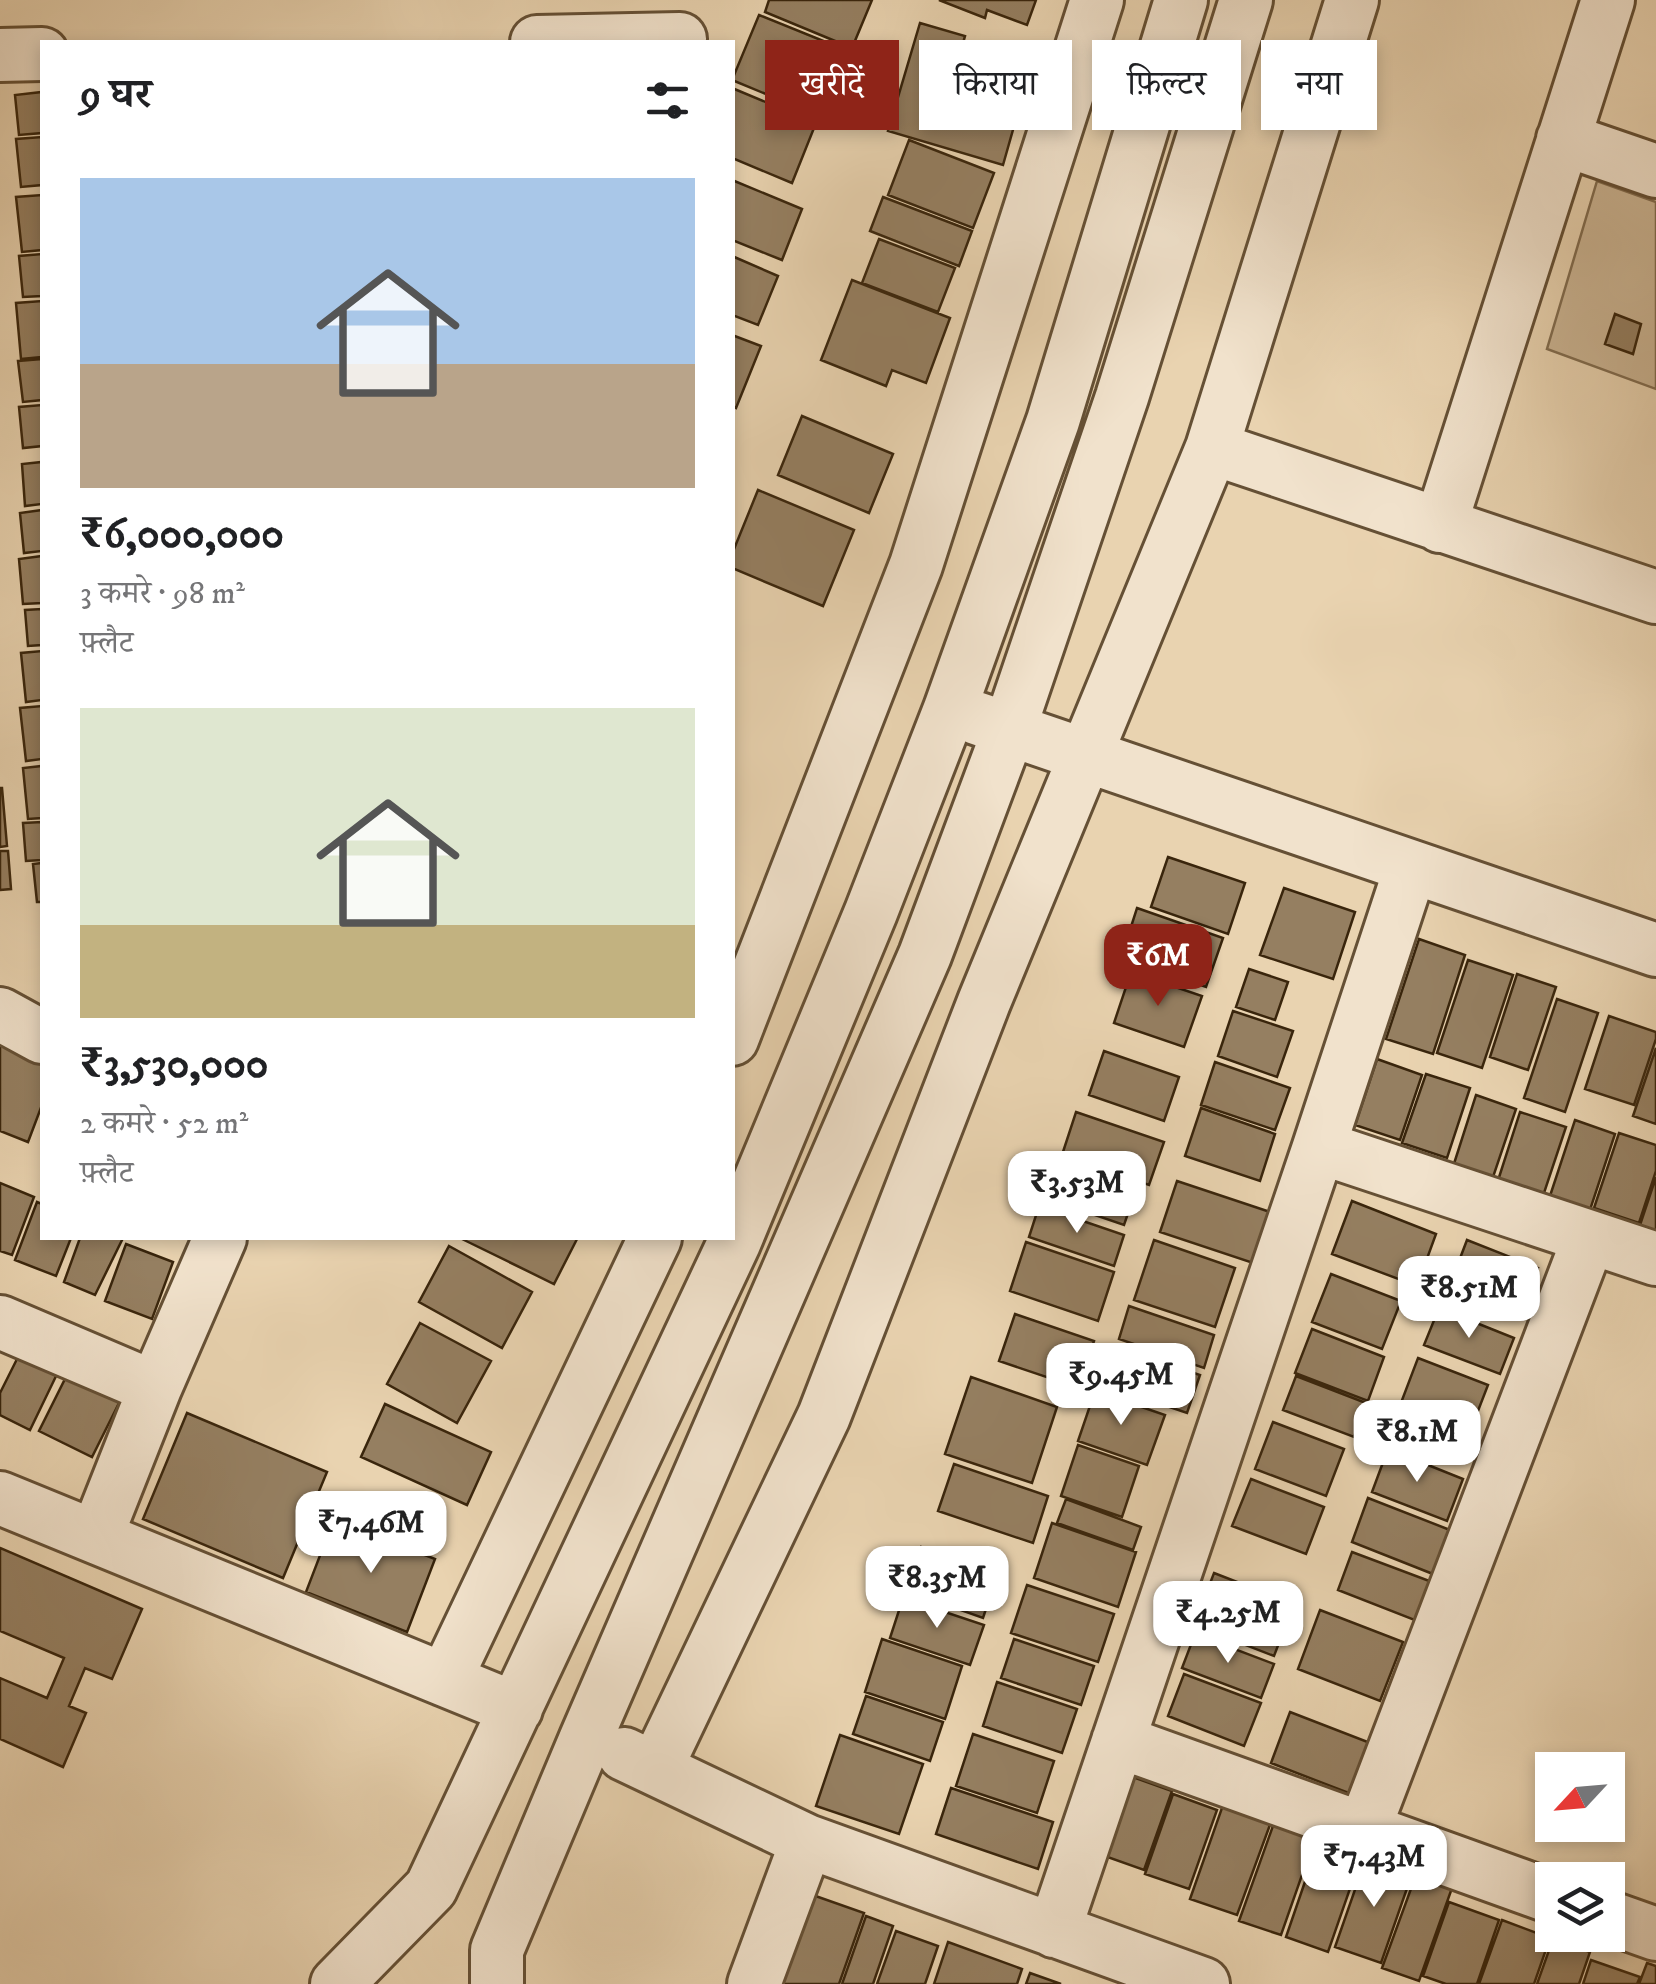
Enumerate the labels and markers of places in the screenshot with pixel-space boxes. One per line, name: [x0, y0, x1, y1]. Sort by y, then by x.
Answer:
pin: ₹6M: [1110, 924, 1206, 1009]
pin: ₹3.53M: [996, 1151, 1158, 1236]
pin: ₹8.51M: [1388, 1256, 1550, 1341]
pin: ₹9.45M: [1040, 1343, 1202, 1428]
pin: ₹8.1M: [1347, 1400, 1487, 1485]
pin: ₹7.46M: [290, 1491, 452, 1576]
pin: ₹8.35M: [856, 1546, 1018, 1631]
pin: ₹4.25M: [1147, 1581, 1309, 1666]
pin: ₹7.43M: [1293, 1825, 1455, 1910]

